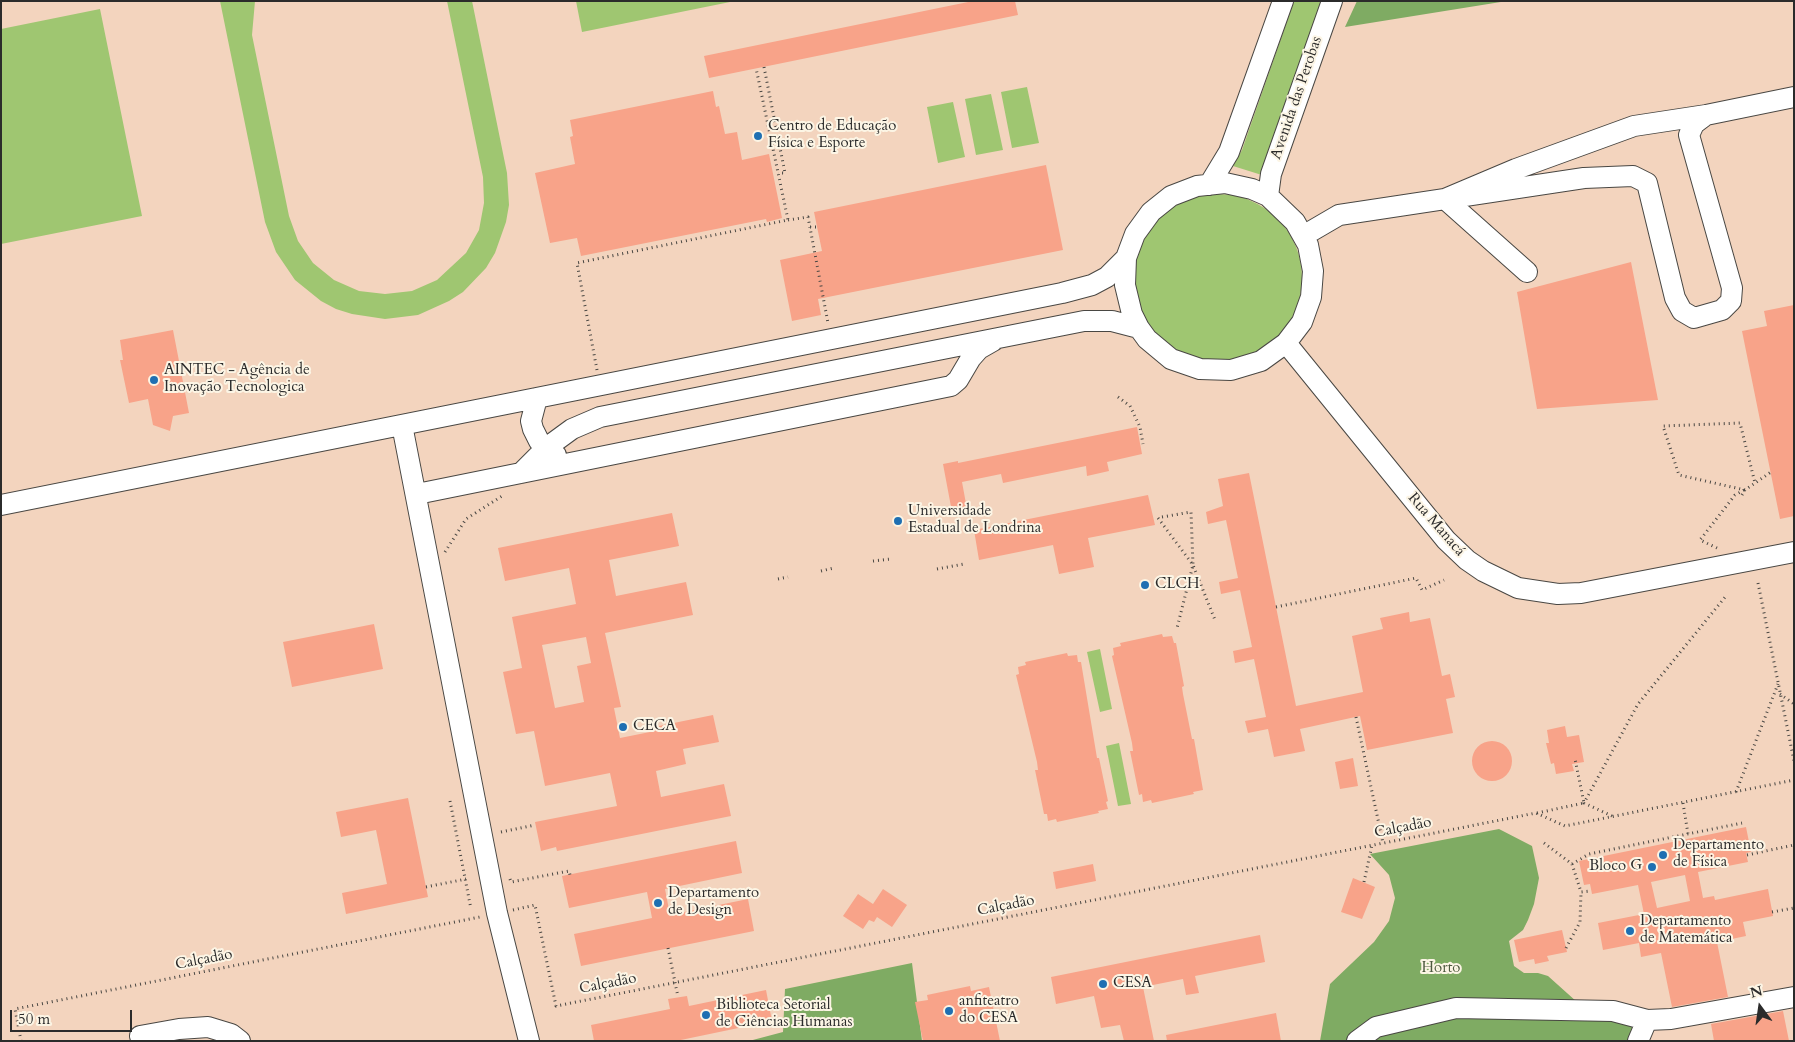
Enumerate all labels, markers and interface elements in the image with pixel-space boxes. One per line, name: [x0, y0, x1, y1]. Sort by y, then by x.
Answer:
street label: Avenida das Perobas: [1268, 34, 1326, 162]
place label: Centro de Educação Física e Esporte: [768, 118, 896, 153]
marker: Centro de Educação Física e Esporte: [752, 130, 764, 142]
place label: AINTEC - Agência de Inovação Tecnologica: [164, 362, 310, 397]
marker: AINTEC - Agência de Inovação Tecnologica: [148, 374, 160, 386]
street label: Rua Manacá: [1404, 490, 1468, 560]
place label: Universidade Estadual de Londrina: [908, 503, 1041, 538]
marker: Universidade Estadual de Londrina: [892, 515, 904, 527]
place label: CLCH: [1155, 576, 1200, 594]
marker: CLCH: [1139, 579, 1151, 591]
place label: CECA: [633, 718, 676, 736]
marker: CECA: [617, 721, 629, 733]
street label: Calçadão: [1373, 814, 1433, 842]
place label: Departamento de Física: [1673, 837, 1764, 872]
marker: Departamento de Física: [1657, 849, 1669, 861]
place label: Bloco G: [1589, 858, 1642, 876]
marker: Bloco G: [1646, 861, 1658, 873]
place label: Departamento de Design: [668, 885, 759, 920]
street label: Calçadão: [976, 892, 1036, 920]
marker: Departamento de Design: [652, 897, 664, 909]
place label: Departamento de Matemática: [1640, 913, 1732, 948]
marker: Departamento de Matemática: [1624, 925, 1636, 937]
street label: Calçadão: [174, 946, 234, 974]
park label: Horto: [1422, 960, 1460, 978]
street label: Calçadão: [578, 970, 638, 998]
place label: CESA: [1113, 975, 1152, 993]
marker: CESA: [1097, 978, 1109, 990]
text: N: [1748, 981, 1764, 1003]
north arrow: [1735, 982, 1785, 1032]
place label: anfiteatro do CESA: [959, 993, 1019, 1028]
place label: Biblioteca Setorial de Ciências Humanas: [716, 997, 852, 1032]
scale bar: [12, 1000, 135, 1032]
marker: anfiteatro do CESA: [943, 1005, 955, 1017]
text: 50 m: [18, 1009, 50, 1029]
marker: Biblioteca Setorial de Ciências Humanas: [700, 1009, 712, 1021]

